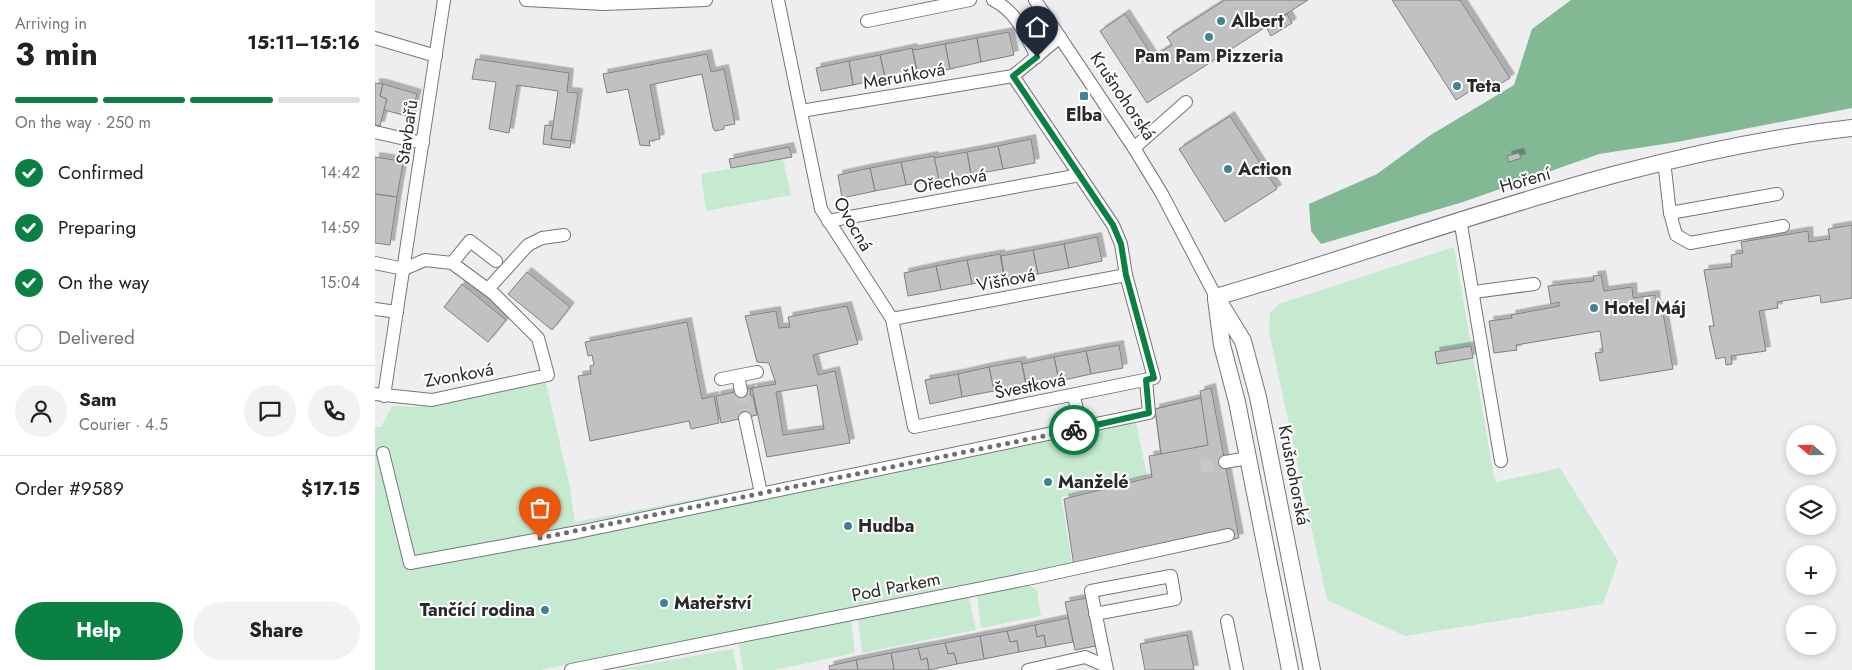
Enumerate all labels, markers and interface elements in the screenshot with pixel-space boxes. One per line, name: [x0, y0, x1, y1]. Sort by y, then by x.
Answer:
pin: [1016, 6, 1058, 57]
place label: Albert: [1230, 8, 1284, 34]
text: Arriving in: [15, 12, 87, 35]
icon: home: [1023, 13, 1051, 41]
marker: Albert: [1215, 15, 1227, 27]
text: 15:11–15:16: [247, 29, 360, 56]
text: 3 min: [15, 31, 98, 77]
marker: Pam Pam Pizzeria: [1203, 31, 1215, 43]
place label: Pam Pam Pizzeria: [1135, 43, 1283, 69]
street label: Krušnohorská: [1084, 47, 1162, 145]
street label: Meruňková: [861, 56, 947, 96]
place label: Teta: [1467, 73, 1501, 99]
marker: Teta: [1451, 80, 1463, 92]
marker: Elba: [1078, 90, 1090, 102]
street label: Stavbařů: [390, 98, 424, 166]
place label: Elba: [1066, 102, 1102, 128]
text: On the way · 250 m: [15, 111, 151, 134]
place label: Action: [1237, 156, 1292, 182]
icon: check: [15, 159, 43, 187]
text: Confirmed: [58, 159, 144, 186]
street label: Hoření: [1496, 160, 1555, 200]
text: 14:42: [320, 161, 360, 184]
street label: Ořechová: [911, 162, 989, 200]
marker: Action: [1222, 163, 1234, 175]
street label: Ovocná: [827, 192, 879, 256]
icon: check: [15, 214, 43, 242]
text: Preparing: [58, 214, 136, 241]
text: 14:59: [320, 216, 360, 239]
street label: Višňová: [974, 262, 1038, 298]
icon: check: [15, 269, 43, 297]
text: On the way: [58, 269, 149, 296]
text: 15:04: [320, 271, 360, 294]
place label: Hotel Máj: [1604, 295, 1686, 321]
marker: Hotel Máj: [1588, 302, 1600, 314]
text: Delivered: [58, 324, 135, 351]
street label: Zvonková: [422, 356, 496, 394]
street label: Švestková: [992, 366, 1068, 406]
button: person: [15, 385, 67, 437]
button: chat: [244, 385, 296, 437]
button: phone: [308, 385, 360, 437]
text: Sam: [79, 386, 117, 413]
courier: [1049, 405, 1099, 455]
text: Courier · 4.5: [79, 413, 168, 436]
icon: bike: [1060, 416, 1088, 444]
street label: Krušnohorská: [1272, 423, 1316, 527]
north arrow: [1786, 425, 1836, 475]
map controls: [1786, 425, 1836, 655]
place label: Manželé: [1058, 469, 1129, 495]
text: Order #9589: [15, 475, 124, 502]
text: $17.15: [301, 475, 360, 502]
marker: Manželé: [1042, 476, 1054, 488]
button: layers: [1786, 485, 1836, 535]
pin: [519, 487, 561, 538]
icon: bag: [526, 494, 554, 522]
place label: Hudba: [858, 513, 914, 539]
marker: Hudba: [842, 520, 854, 532]
button: +: [1786, 545, 1836, 595]
street label: Pod Parkem: [849, 566, 943, 608]
place label: Mateřství: [674, 590, 753, 616]
place label: Tančící rodina: [420, 597, 535, 623]
marker: Mateřství: [658, 597, 670, 609]
button: Help: [15, 602, 183, 660]
button: Share: [193, 602, 360, 660]
marker: Tančící rodina: [539, 604, 551, 616]
button: −: [1786, 605, 1836, 655]

